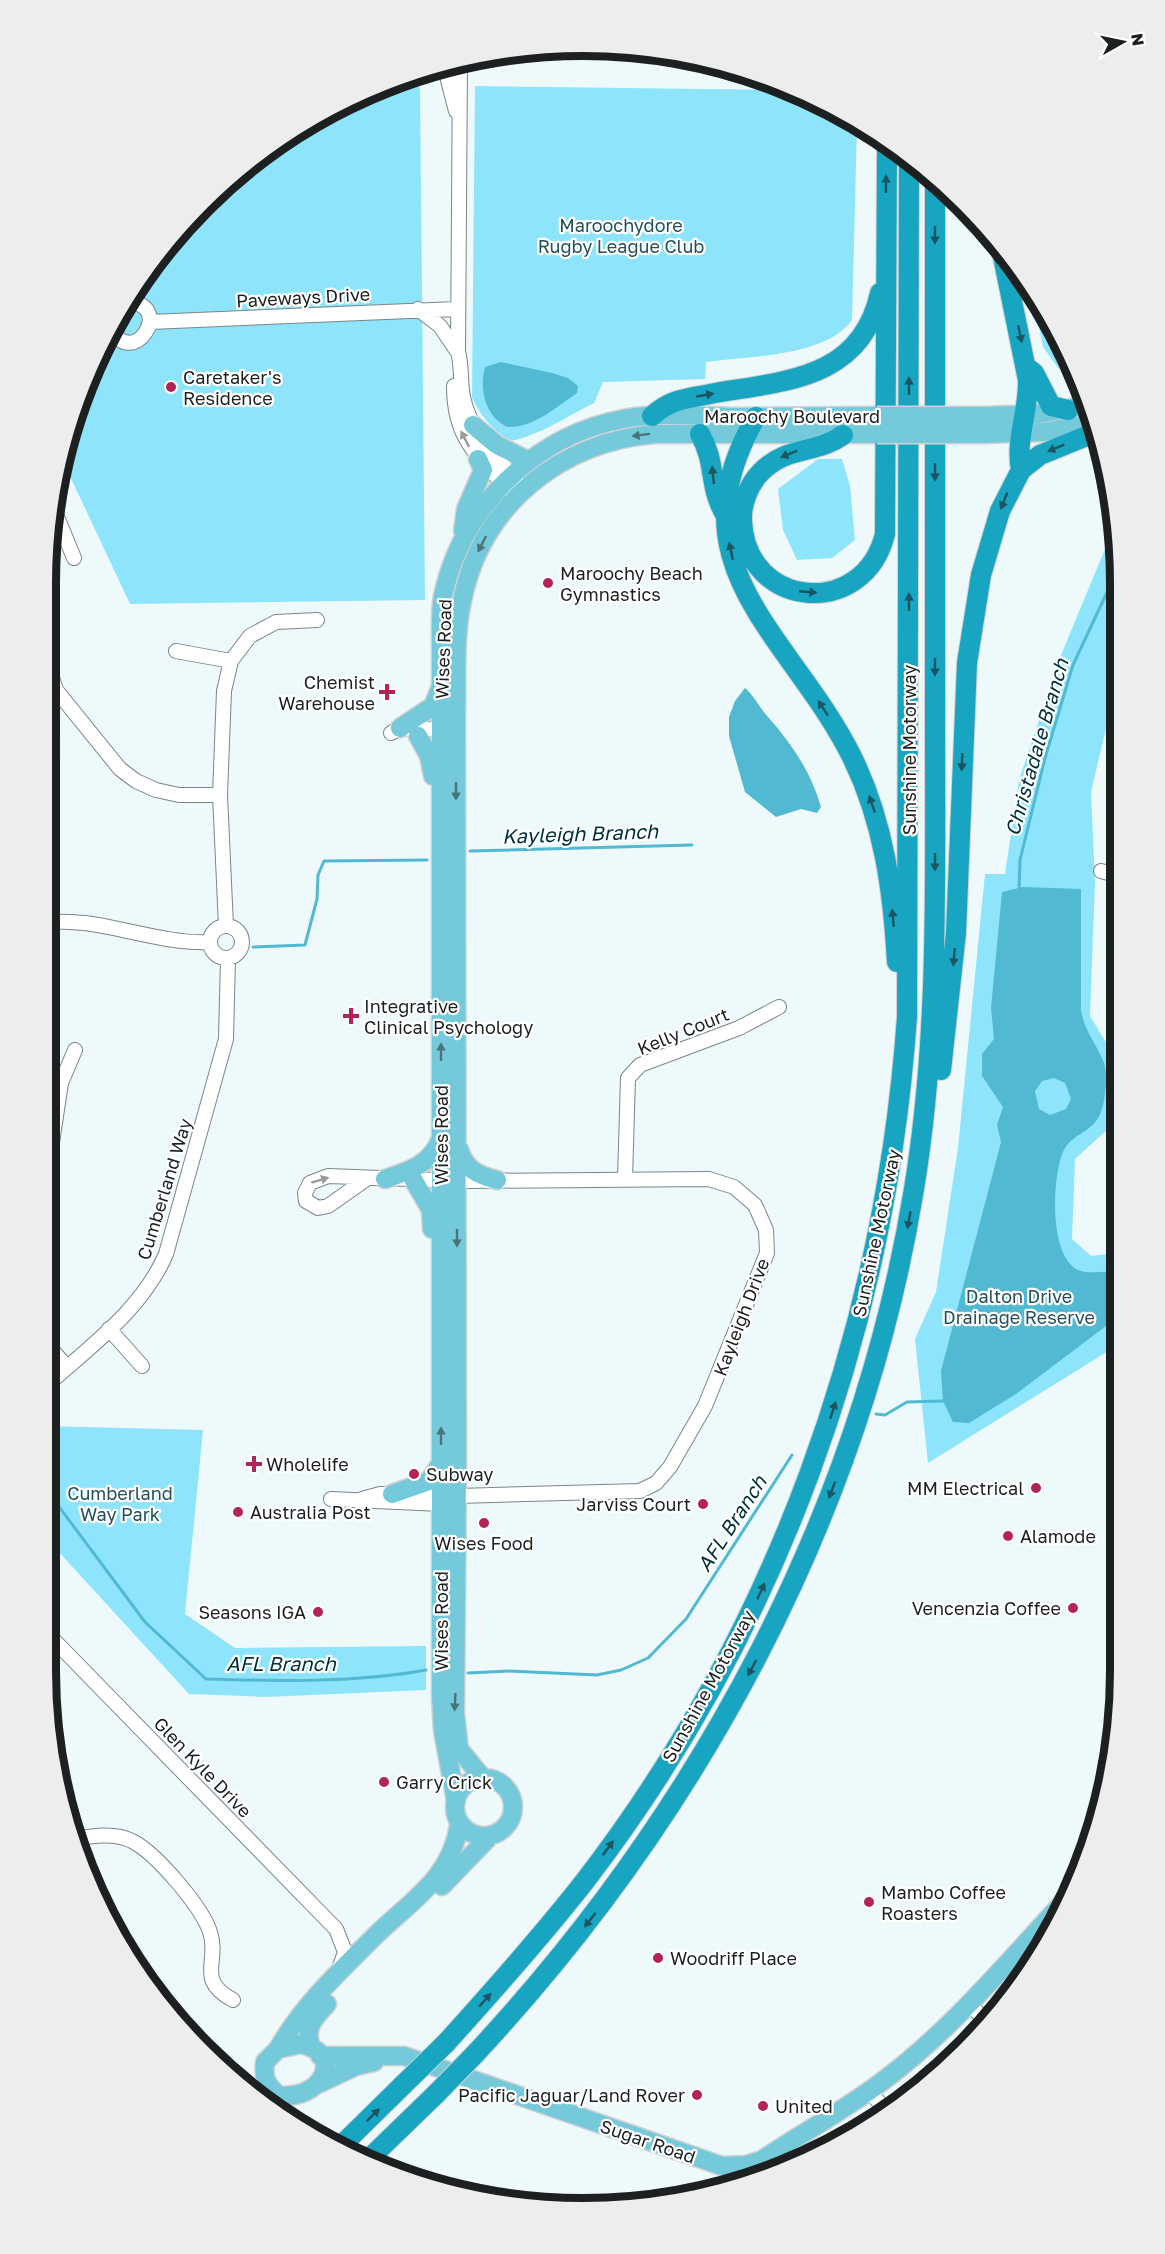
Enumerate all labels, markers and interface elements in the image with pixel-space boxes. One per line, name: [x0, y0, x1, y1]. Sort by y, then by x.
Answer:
north arrow: [1093, 12, 1153, 72]
text: N: [1127, 32, 1149, 47]
one-way arrow: [882, 174, 891, 193]
park label: Maroochydore Rugby League Club: [538, 214, 704, 257]
one-way arrow: [930, 226, 940, 245]
street label: Paveways Drive: [235, 283, 371, 311]
one-way arrow: [1016, 325, 1025, 344]
place label: Caretaker's Residence: [183, 366, 282, 409]
one-way arrow: [904, 376, 914, 395]
marker: Caretaker's Residence: [164, 380, 178, 394]
one-way arrow: [695, 390, 714, 399]
street label: Maroochy Boulevard: [704, 405, 880, 427]
one-way arrow: [461, 430, 471, 448]
one-way arrow: [632, 431, 651, 440]
one-way arrow: [1046, 443, 1064, 453]
one-way arrow: [779, 450, 797, 460]
one-way arrow: [930, 463, 940, 482]
one-way arrow: [708, 466, 718, 485]
one-way arrow: [999, 492, 1008, 510]
one-way arrow: [477, 536, 487, 553]
one-way arrow: [725, 542, 735, 561]
place label: Maroochy Beach Gymnastics: [560, 562, 703, 605]
marker: Maroochy Beach Gymnastics: [541, 576, 555, 590]
one-way arrow: [799, 588, 818, 597]
one-way arrow: [904, 592, 914, 611]
street label: Wises Road: [430, 599, 456, 699]
water label: Christadale Branch: [999, 655, 1073, 838]
one-way arrow: [930, 658, 940, 677]
street label: Sunshine Motorway: [898, 665, 920, 835]
place label: Chemist Warehouse: [278, 671, 375, 714]
marker: Chemist Warehouse: [380, 685, 394, 699]
one-way arrow: [818, 700, 829, 716]
one-way arrow: [958, 753, 967, 772]
one-way arrow: [451, 781, 461, 800]
one-way arrow: [867, 795, 877, 813]
water label: Kayleigh Branch: [501, 818, 659, 849]
one-way arrow: [930, 853, 940, 872]
one-way arrow: [889, 909, 898, 928]
one-way arrow: [949, 948, 959, 967]
place label: Integrative Clinical Psychology: [364, 995, 533, 1038]
street label: Kelly Court: [634, 1003, 732, 1059]
marker: Integrative Clinical Psychology: [342, 1007, 360, 1025]
one-way arrow: [436, 1043, 446, 1062]
street label: Wises Road: [430, 1085, 452, 1185]
street label: Cumberland Way: [132, 1116, 196, 1262]
street label: Sunshine Motorway: [847, 1147, 905, 1319]
one-way arrow: [312, 1175, 330, 1184]
one-way arrow: [904, 1211, 913, 1230]
one-way arrow: [452, 1228, 462, 1247]
street label: Kayleigh Drive: [708, 1255, 774, 1379]
park label: Dalton Drive Drainage Reserve: [943, 1285, 1095, 1328]
one-way arrow: [829, 1401, 838, 1419]
one-way arrow: [436, 1427, 446, 1446]
place label: Wholelife: [266, 1453, 349, 1475]
marker: Wholelife: [247, 1457, 261, 1471]
place label: Subway: [426, 1463, 493, 1485]
marker: Subway: [407, 1467, 421, 1481]
water label: AFL Branch: [691, 1470, 771, 1575]
place label: MM Electrical: [907, 1477, 1024, 1499]
one-way arrow: [827, 1481, 836, 1499]
marker: MM Electrical: [1029, 1481, 1043, 1495]
park label: Cumberland Way Park: [67, 1482, 173, 1525]
place label: Jarviss Court: [576, 1493, 691, 1515]
marker: Jarviss Court: [696, 1497, 710, 1511]
place label: Australia Post: [250, 1501, 371, 1523]
marker: Australia Post: [231, 1505, 245, 1519]
marker: Wises Food: [477, 1516, 491, 1530]
place label: Alamode: [1020, 1525, 1096, 1547]
marker: Alamode: [1001, 1529, 1015, 1543]
place label: Wises Food: [434, 1532, 534, 1554]
street label: Wises Road: [430, 1571, 452, 1671]
one-way arrow: [756, 1582, 765, 1599]
place label: Vencenzia Coffee: [912, 1597, 1061, 1619]
place label: Seasons IGA: [198, 1601, 306, 1623]
marker: Vencenzia Coffee: [1066, 1601, 1080, 1615]
marker: Seasons IGA: [311, 1605, 325, 1619]
street label: Sunshine Motorway: [657, 1606, 759, 1766]
water label: AFL Branch: [226, 1651, 336, 1675]
one-way arrow: [747, 1659, 757, 1676]
one-way arrow: [451, 1692, 460, 1711]
street label: Glen Kyle Drive: [150, 1712, 256, 1822]
place label: Garry Crick: [396, 1771, 492, 1793]
marker: Garry Crick: [377, 1775, 391, 1789]
one-way arrow: [602, 1841, 614, 1857]
place label: Mambo Coffee Roasters: [881, 1881, 1006, 1924]
marker: Mambo Coffee Roasters: [862, 1895, 876, 1909]
one-way arrow: [585, 1912, 597, 1927]
place label: Woodriff Place: [670, 1947, 797, 1969]
marker: Woodriff Place: [651, 1951, 665, 1965]
one-way arrow: [478, 1992, 492, 2007]
place label: Pacific Jaguar/Land Rover: [458, 2084, 685, 2106]
marker: Pacific Jaguar/Land Rover: [690, 2088, 704, 2102]
place label: United: [775, 2095, 833, 2117]
marker: United: [756, 2099, 770, 2113]
one-way arrow: [365, 2108, 379, 2122]
street label: Sugar Road: [597, 2114, 699, 2168]

